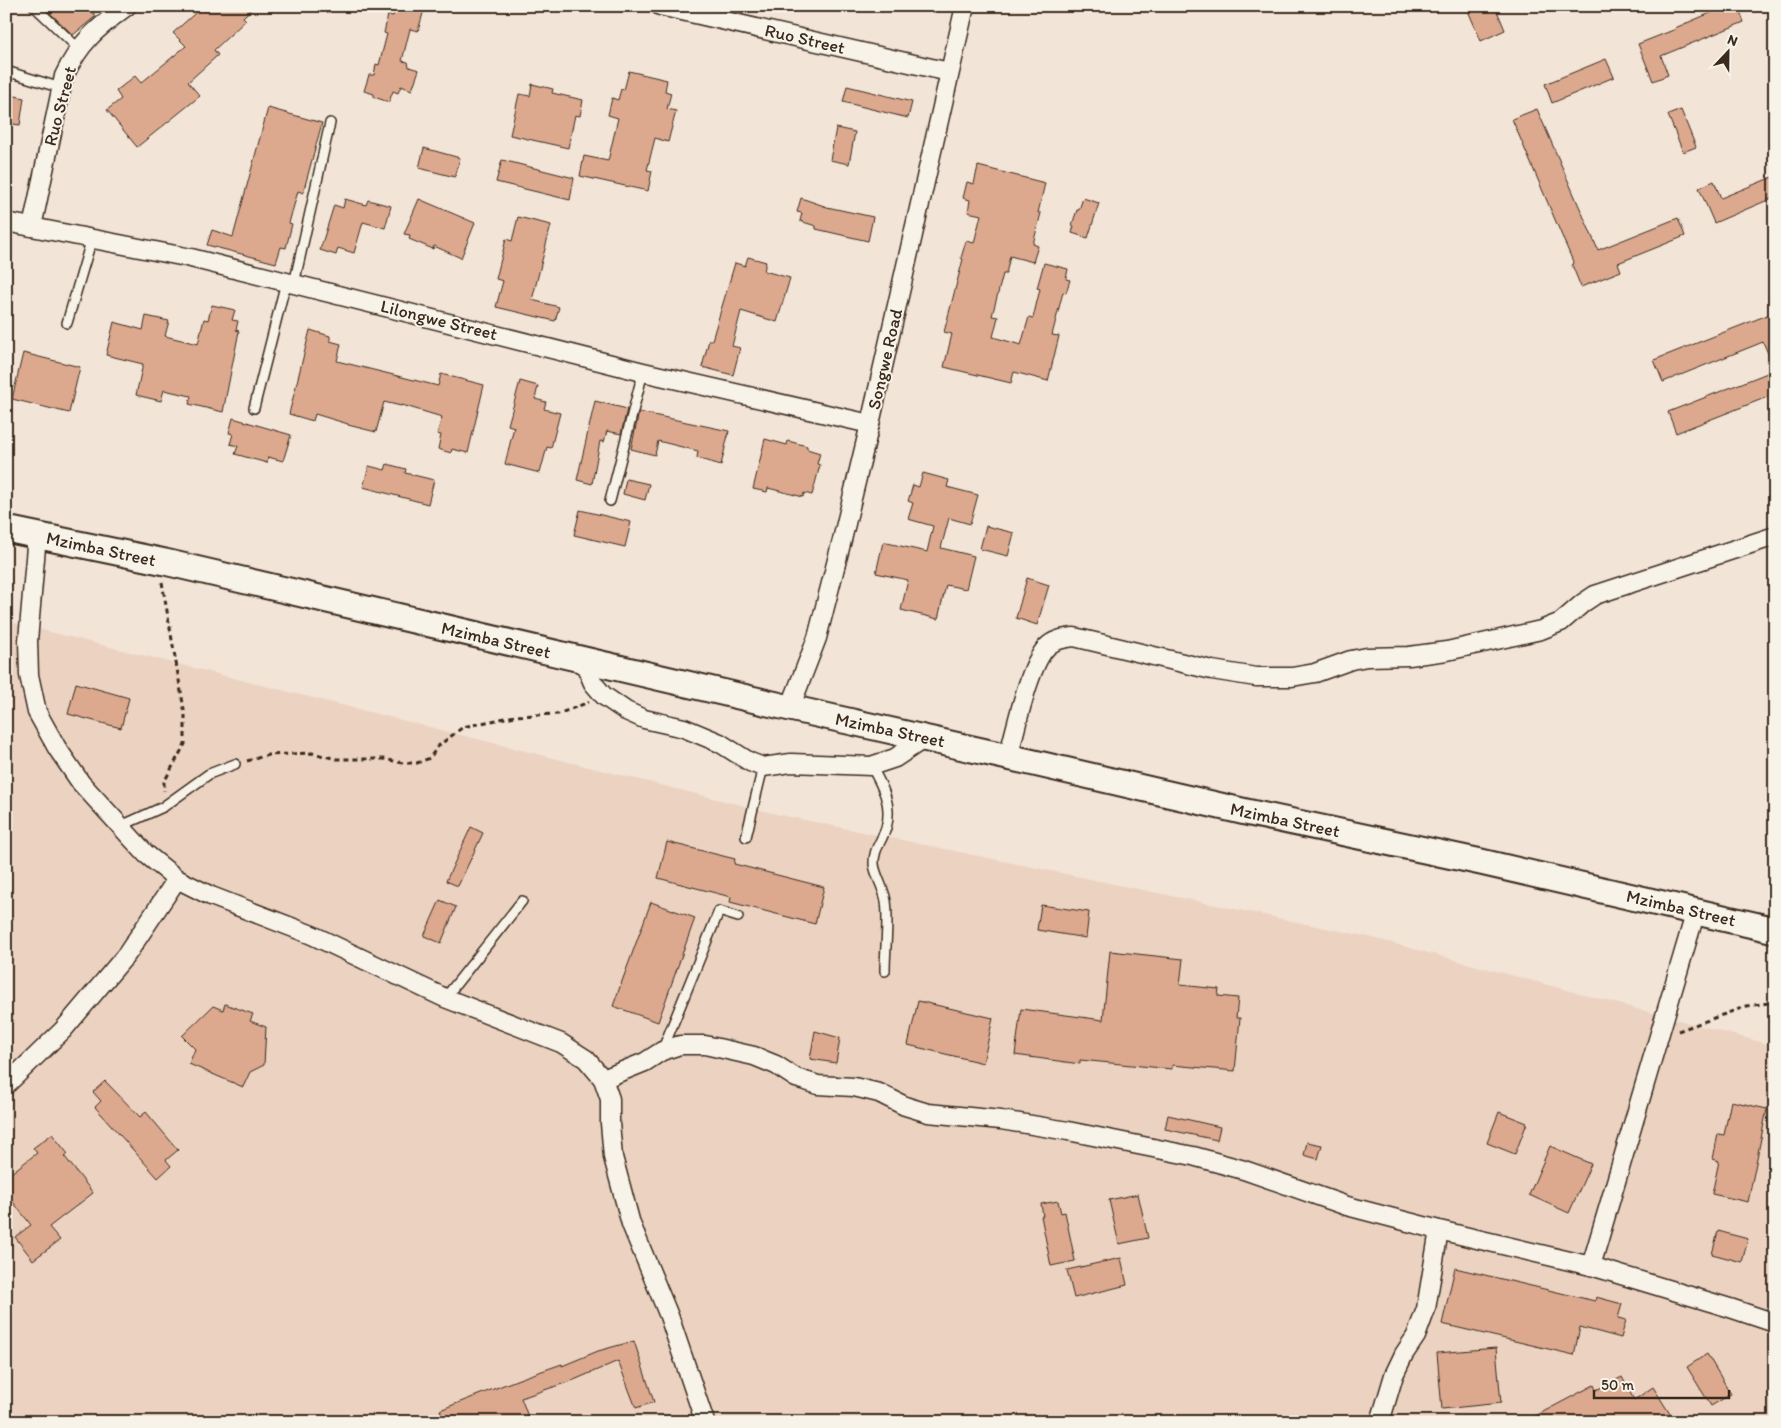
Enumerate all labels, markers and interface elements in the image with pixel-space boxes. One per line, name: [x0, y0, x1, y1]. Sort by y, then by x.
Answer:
street label: Ruo Street: [763, 19, 848, 59]
north arrow: [1704, 28, 1754, 78]
text: N: [1725, 31, 1740, 50]
street label: Ruo Street: [39, 63, 81, 148]
street label: Lilongwe Street: [378, 295, 500, 345]
street label: Songwe Road: [863, 306, 907, 412]
street label: Mzimba Street: [44, 527, 158, 571]
street label: Mzimba Street: [439, 617, 553, 663]
street label: Mzimba Street: [833, 708, 947, 752]
street label: Mzimba Street: [1228, 798, 1342, 842]
street label: Mzimba Street: [1624, 885, 1738, 931]
scale bar: [1594, 1368, 1728, 1400]
text: 50 m: [1601, 1376, 1634, 1394]

